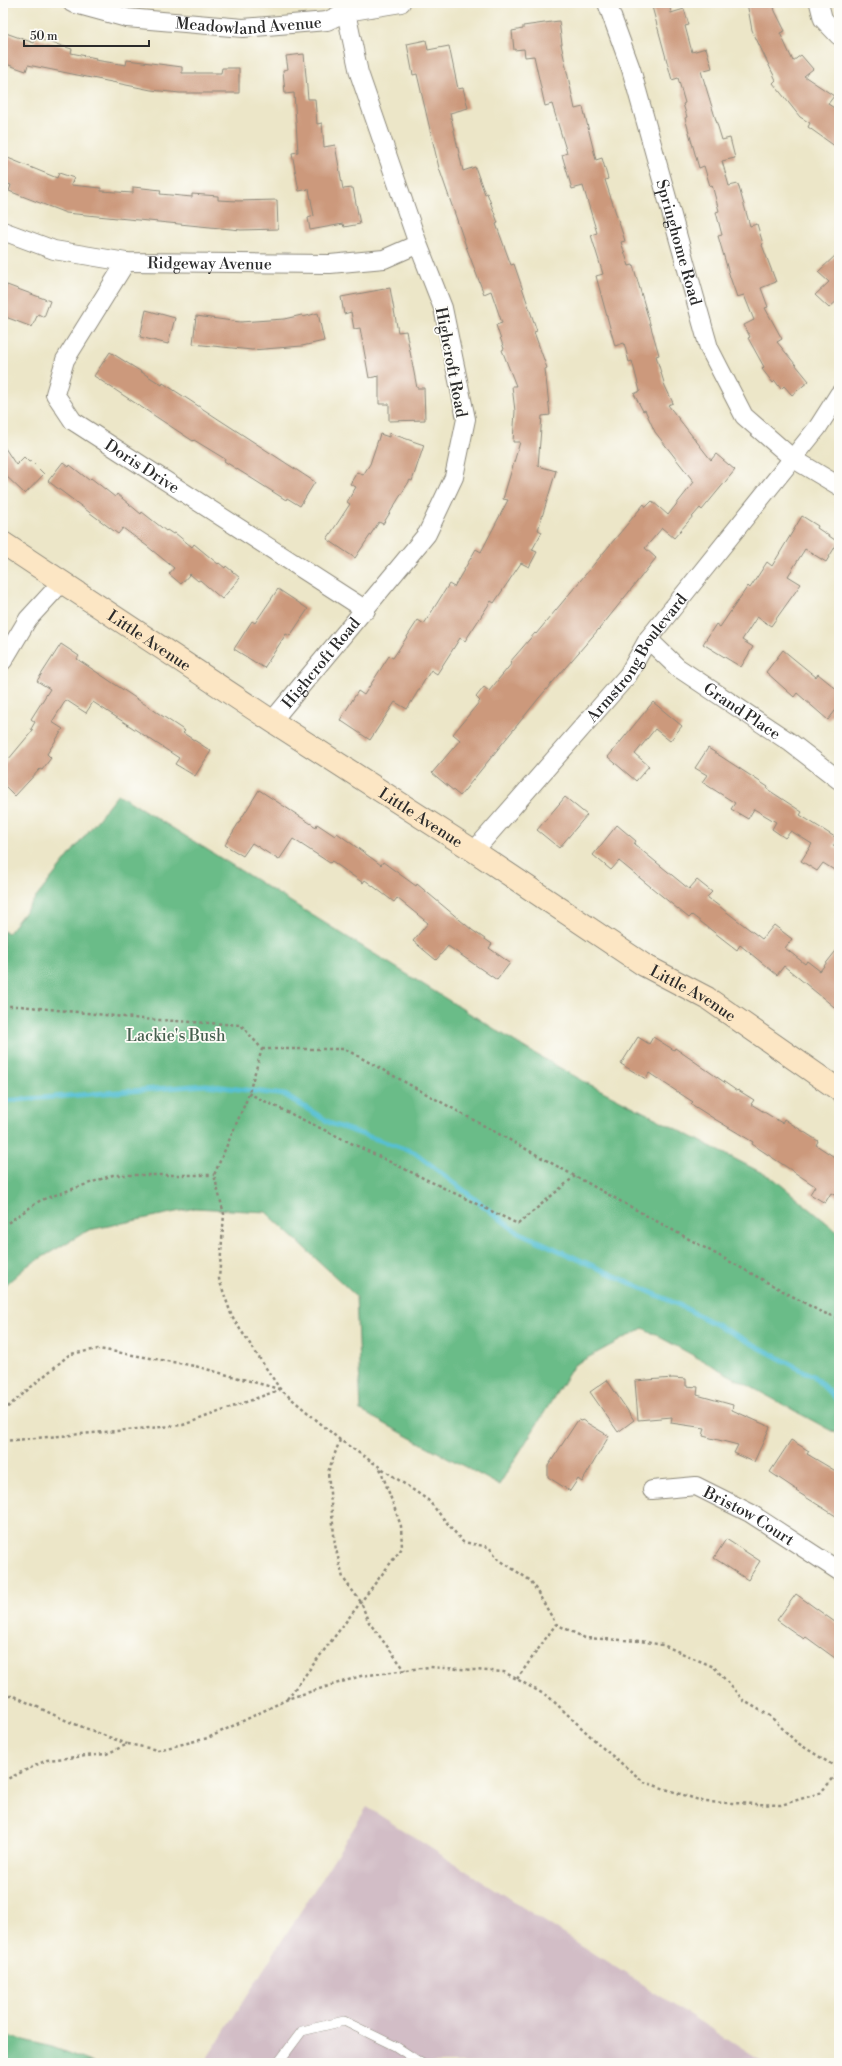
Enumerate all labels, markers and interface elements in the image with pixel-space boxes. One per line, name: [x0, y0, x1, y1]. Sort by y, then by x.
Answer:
street label: Meadowland Avenue: [174, 12, 323, 39]
scale bar: [24, 22, 149, 48]
text: 50 m: [30, 29, 58, 44]
street label: Springhome Road: [651, 177, 706, 308]
street label: Ridgeway Avenue: [147, 253, 272, 274]
street label: Highcroft Road: [431, 305, 472, 419]
street label: Doris Drive: [101, 435, 183, 498]
street label: Armstrong Boulevard: [582, 590, 692, 727]
street label: Little Avenue: [104, 606, 195, 676]
street label: Highcroft Road: [278, 614, 365, 713]
street label: Grand Place: [699, 679, 784, 744]
street label: Little Avenue: [375, 783, 467, 852]
street label: Little Avenue: [646, 961, 740, 1026]
park label: Lackie's Bush: [126, 1026, 226, 1046]
street label: Bristow Court: [699, 1482, 798, 1550]

